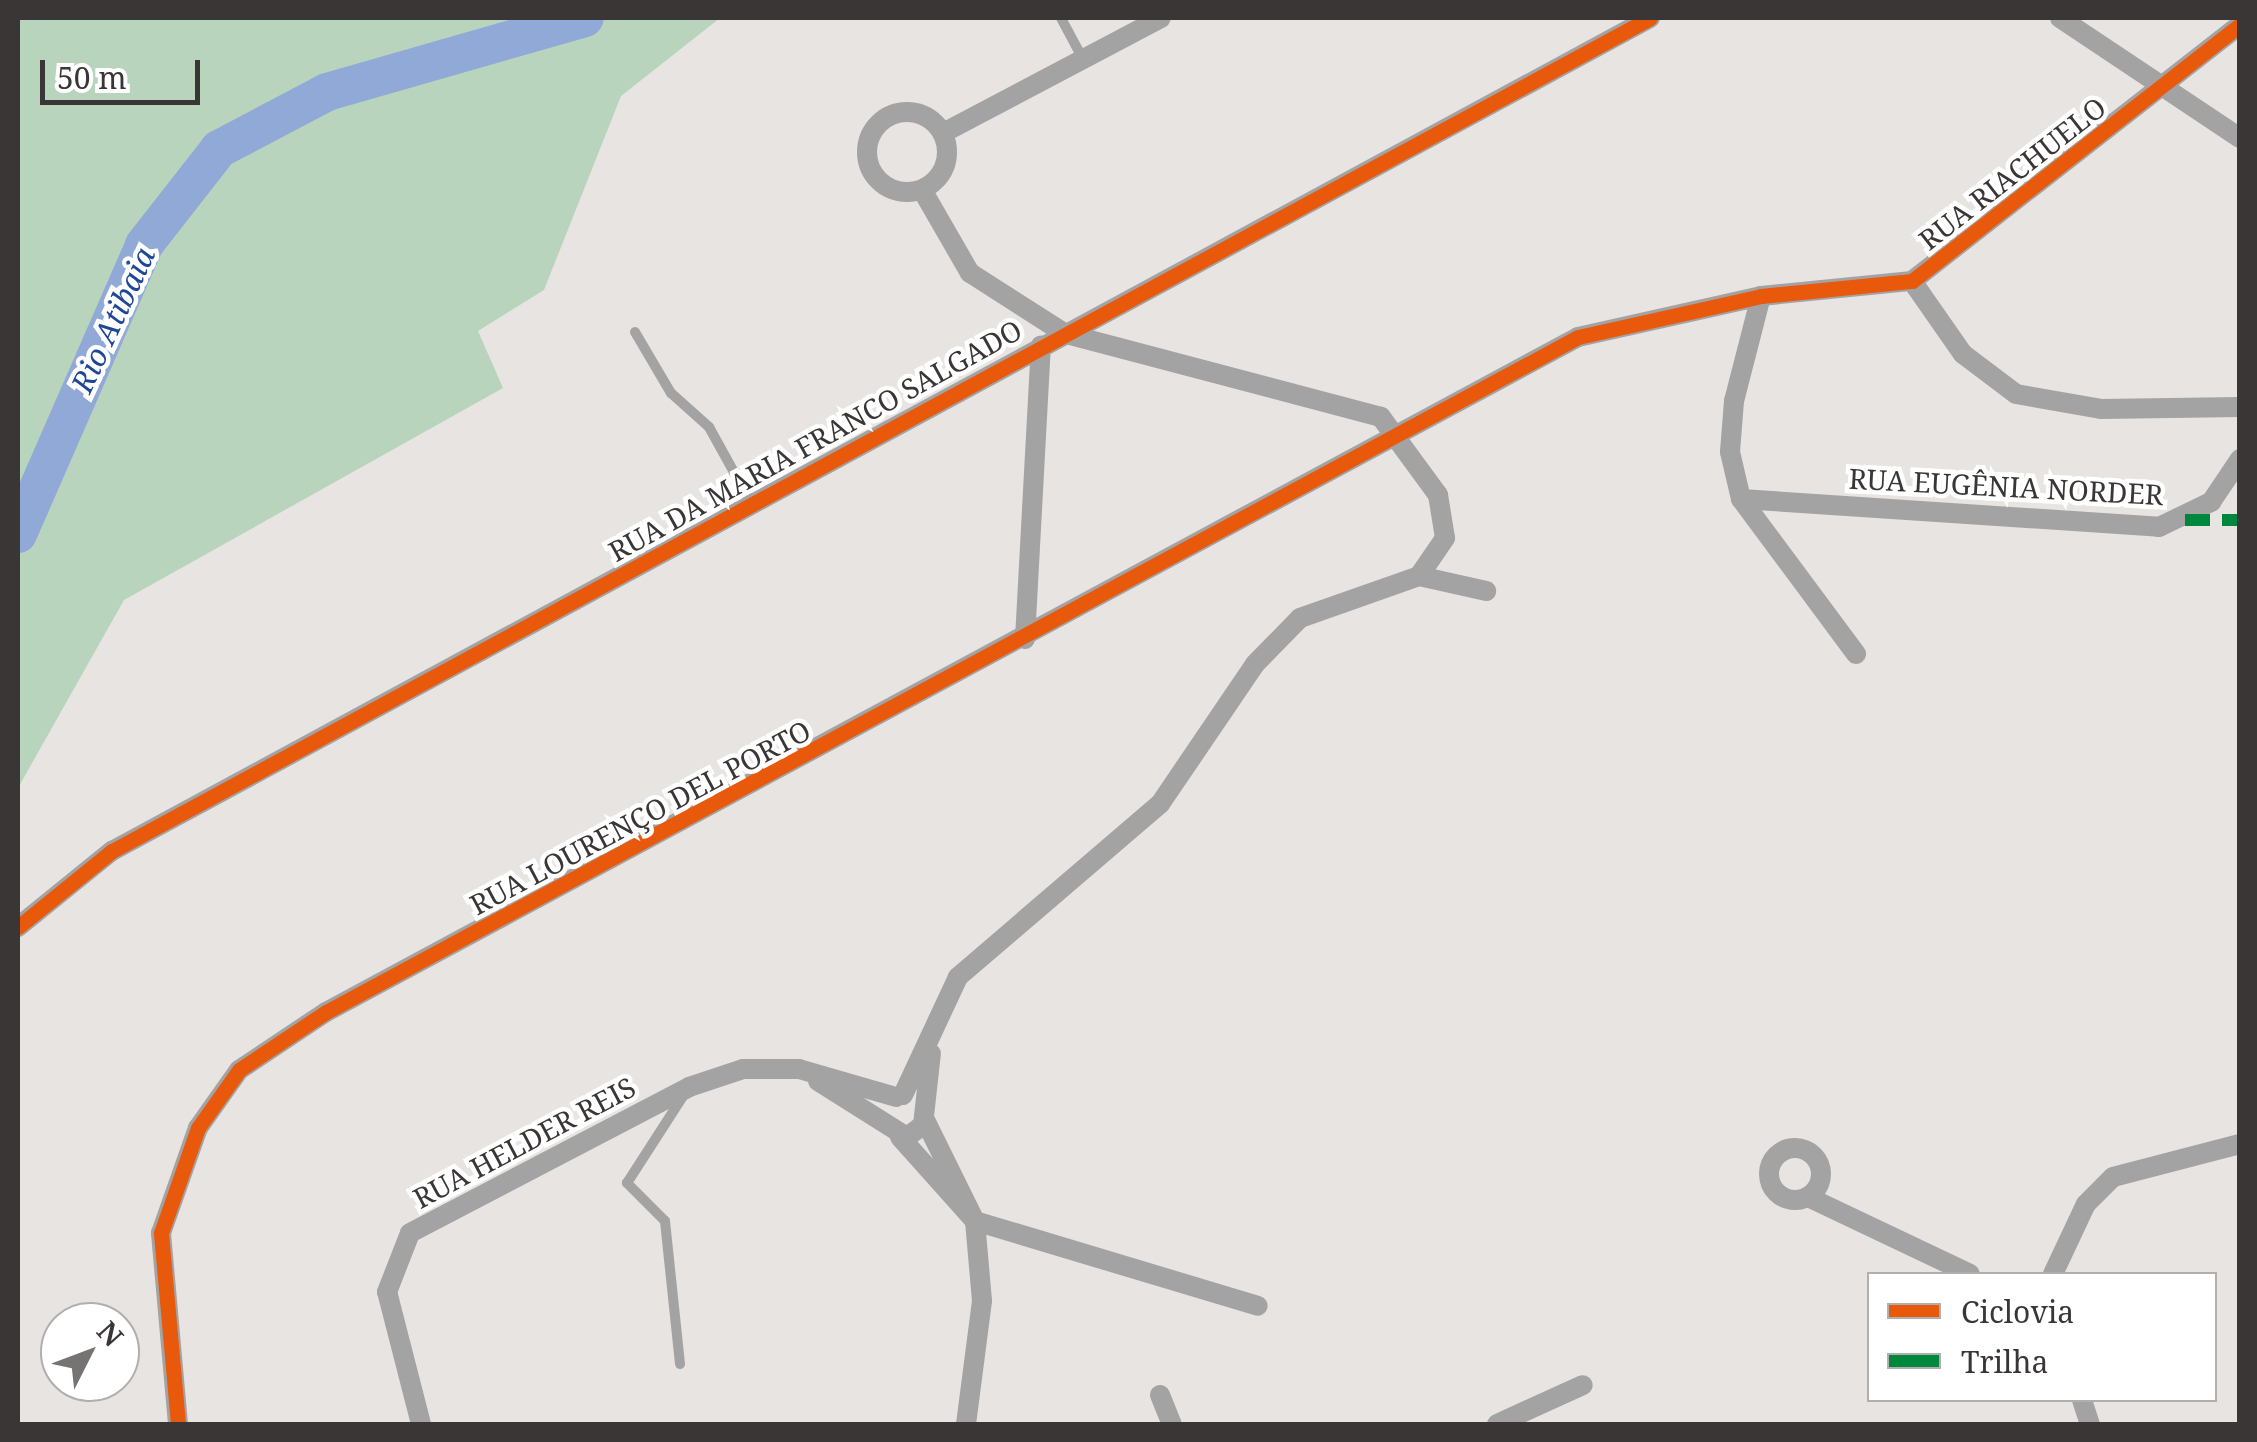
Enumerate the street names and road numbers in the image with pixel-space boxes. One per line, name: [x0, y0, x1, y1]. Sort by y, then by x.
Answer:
street label: RUA RIACHUELO: [1912, 90, 2112, 256]
street label: RUA DA MARIA FRANCO SALGADO: [603, 312, 1027, 568]
street label: RUA EUGÊNIA NORDER: [1848, 461, 2164, 511]
street label: RUA LOURENÇO DEL PORTO: [464, 713, 816, 921]
street label: RUA HELDER REIS: [407, 1069, 641, 1215]

